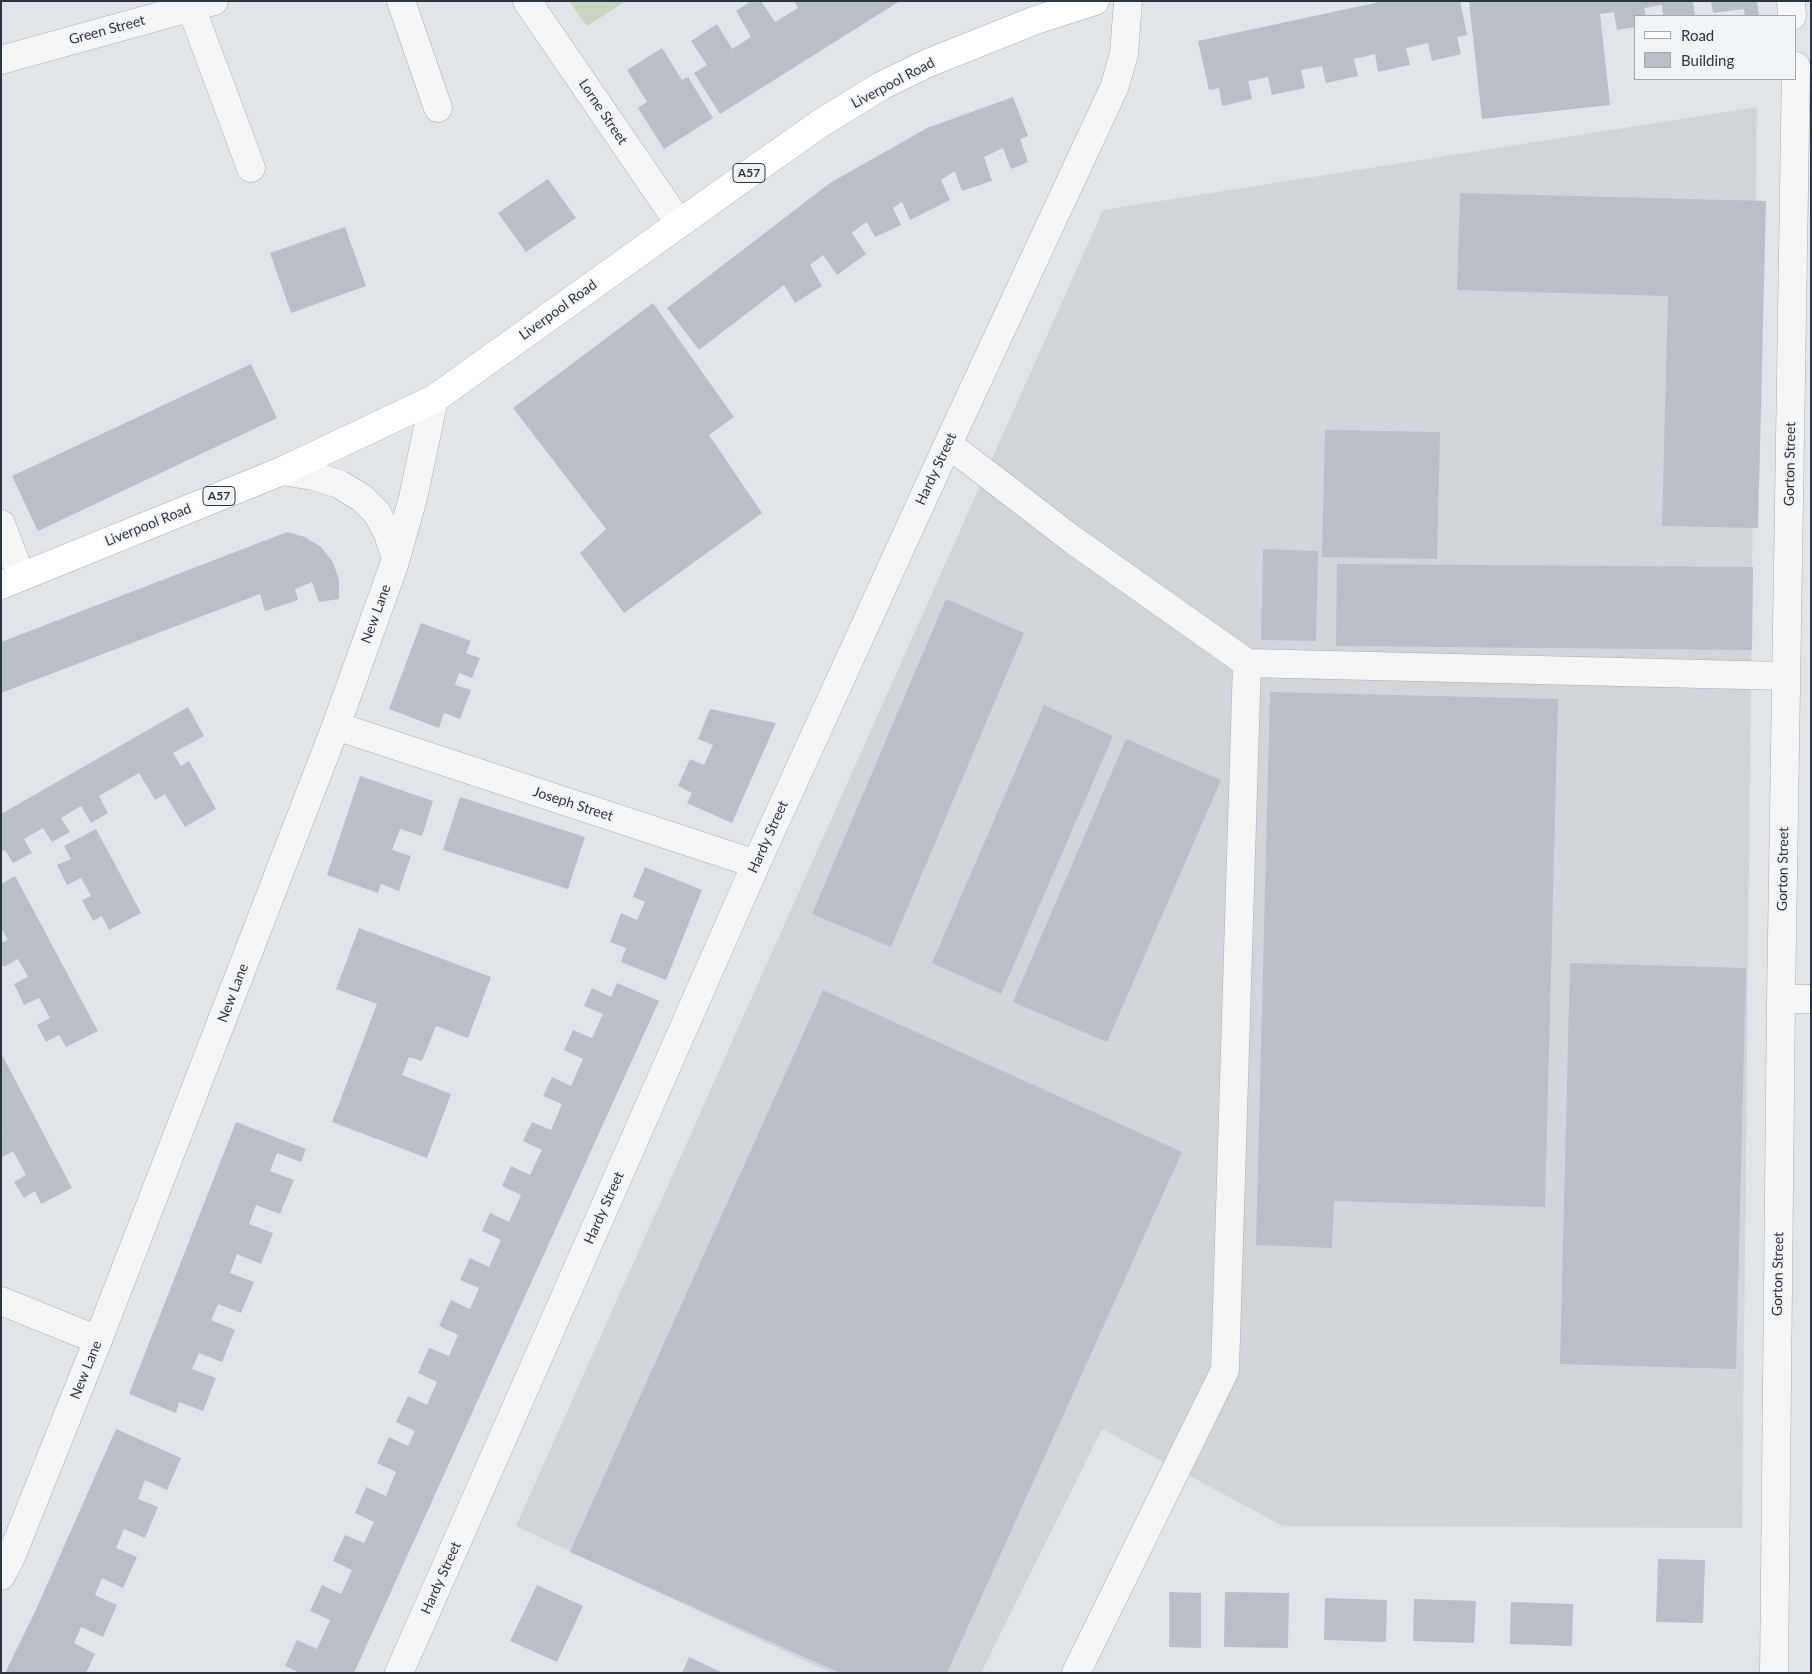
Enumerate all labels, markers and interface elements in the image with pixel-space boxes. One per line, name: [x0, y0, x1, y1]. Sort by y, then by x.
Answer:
street label: Green Street: [67, 12, 147, 48]
legend: [1634, 15, 1797, 80]
text: Road: [1681, 26, 1714, 44]
text: Building: [1681, 51, 1734, 69]
street label: Liverpool Road: [849, 54, 937, 112]
street label: Lorne Street: [575, 76, 631, 148]
road number: A57: [733, 164, 765, 182]
street label: Liverpool Road: [516, 276, 600, 344]
street label: Gorton Street: [1781, 422, 1799, 506]
street label: Hardy Street: [912, 430, 960, 508]
road number: A57: [203, 486, 235, 506]
street label: Liverpool Road: [102, 500, 194, 550]
street label: New Lane: [358, 582, 394, 646]
street label: Joseph Street: [531, 783, 615, 825]
street label: Hardy Street: [745, 798, 791, 876]
street label: Gorton Street: [1774, 827, 1792, 911]
street label: New Lane: [214, 961, 252, 1025]
street label: Hardy Street: [581, 1169, 627, 1247]
street label: Gorton Street: [1769, 1232, 1787, 1316]
street label: New Lane: [67, 1338, 105, 1402]
street label: Hardy Street: [418, 1539, 464, 1617]

